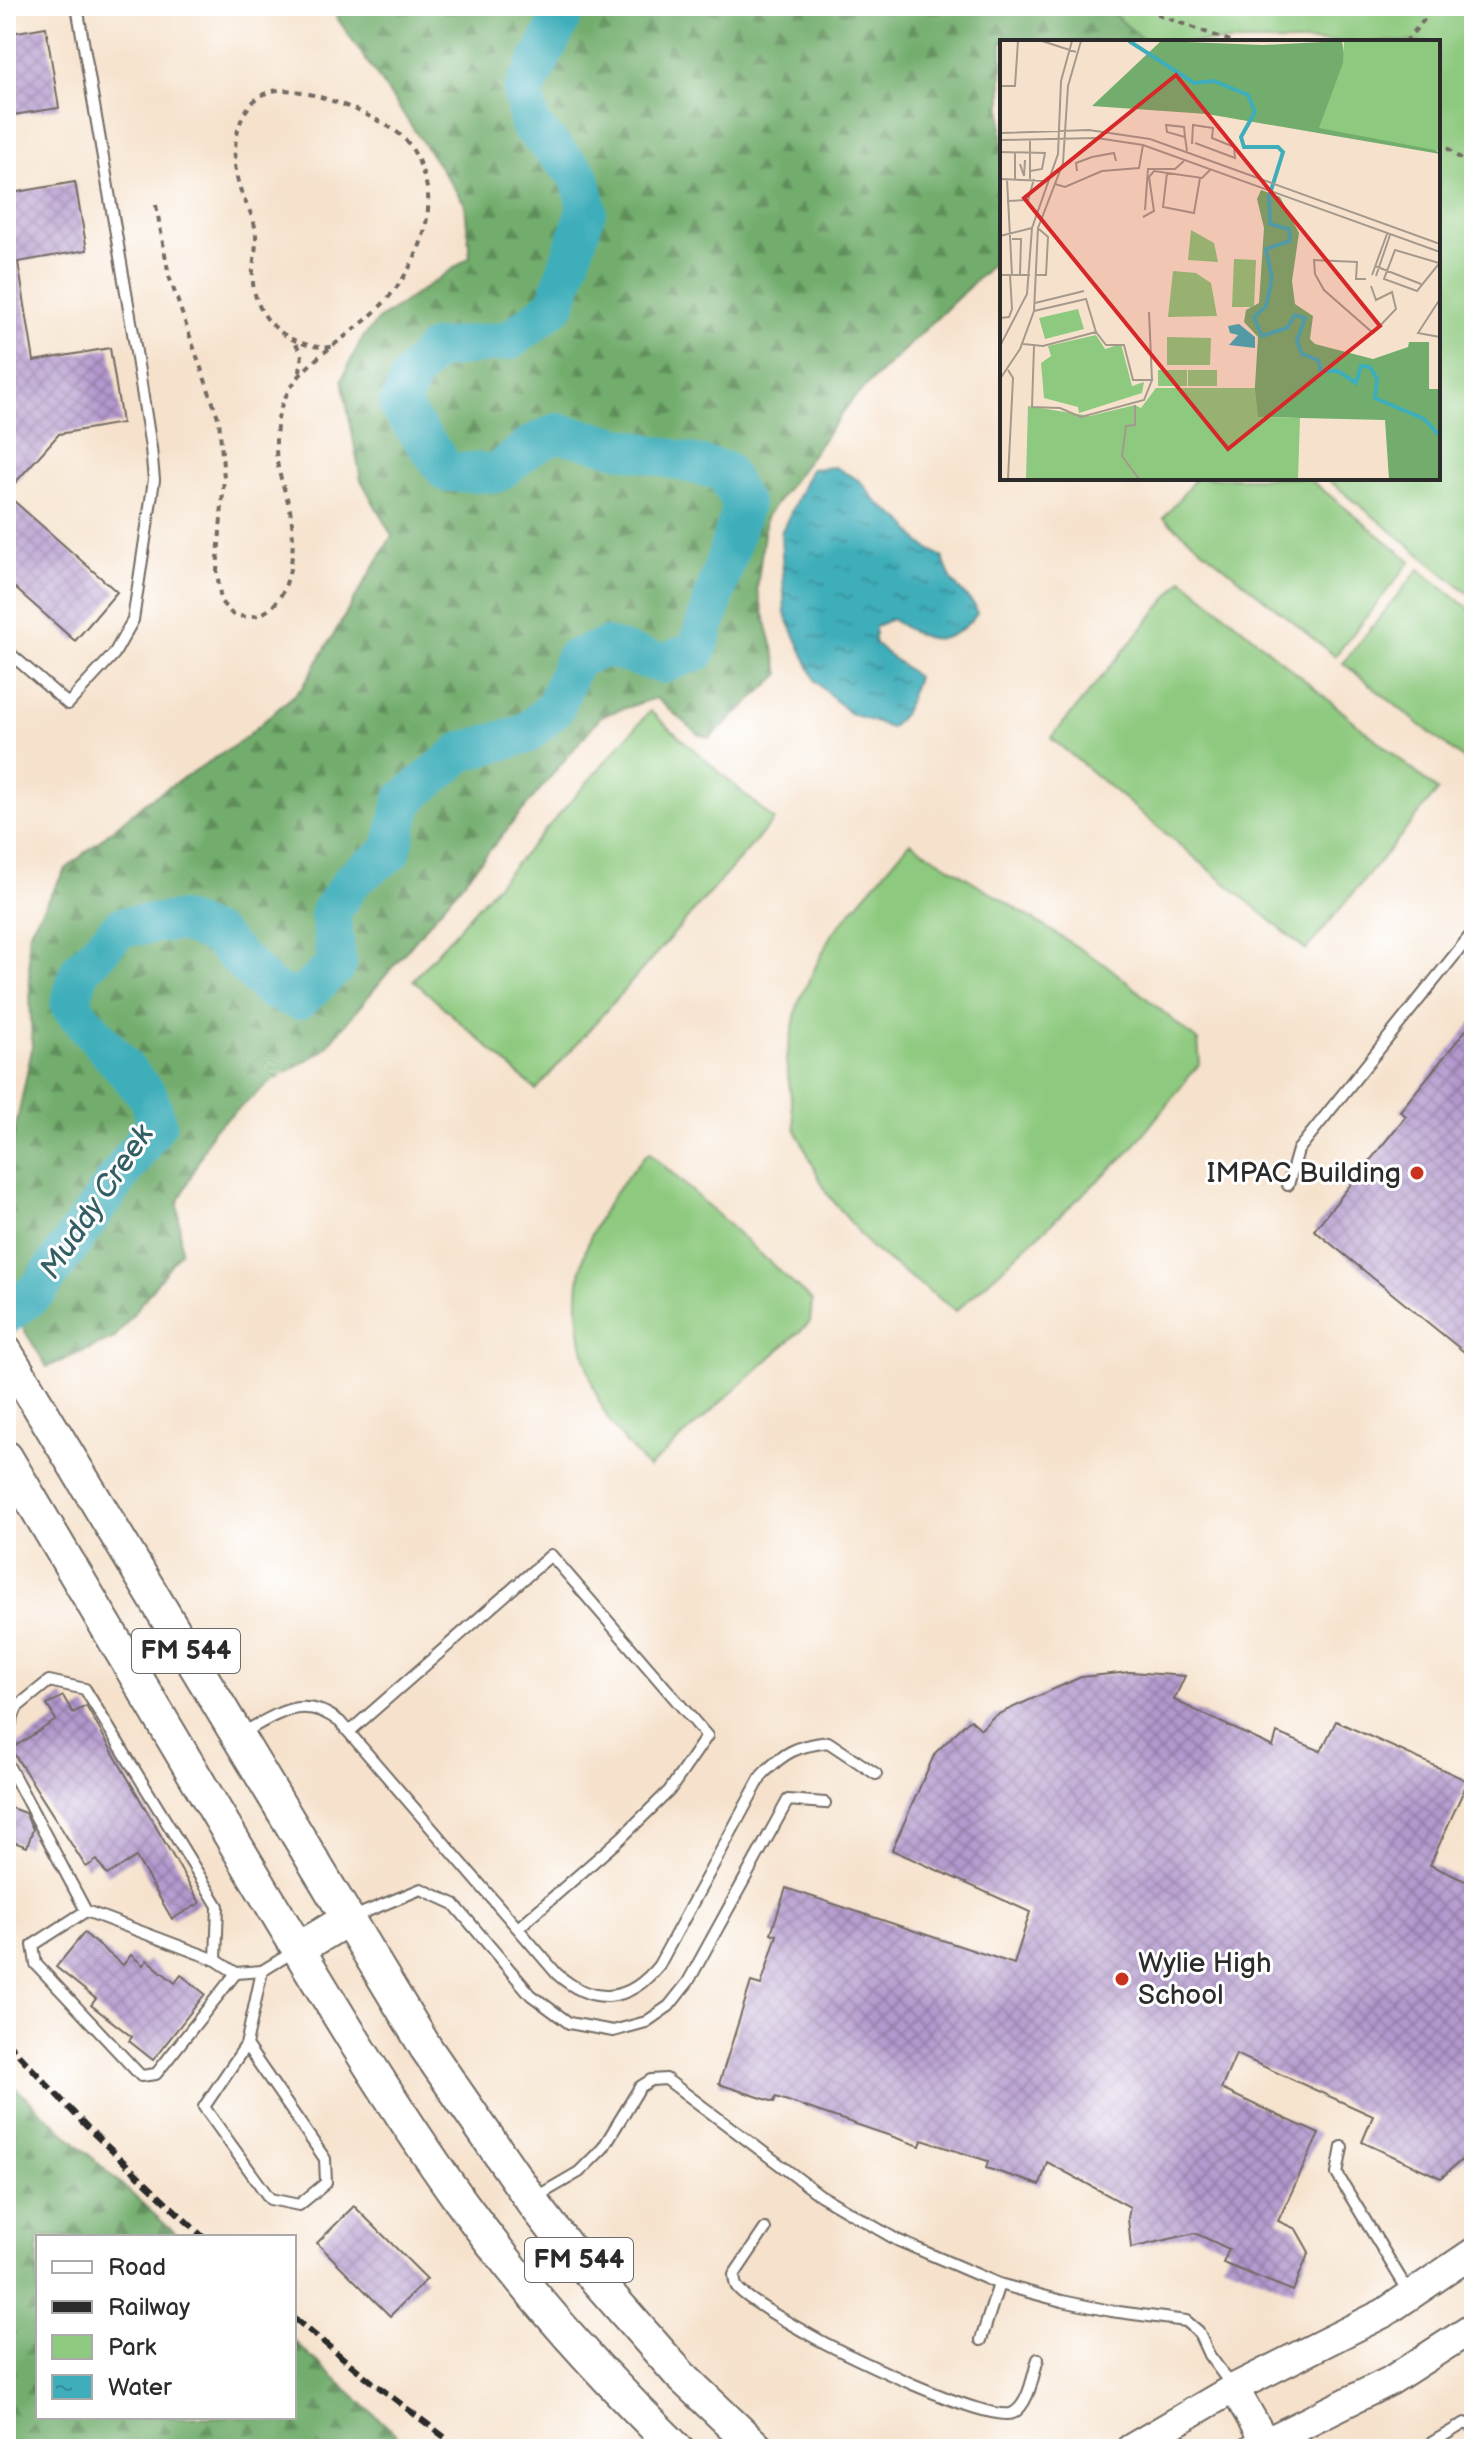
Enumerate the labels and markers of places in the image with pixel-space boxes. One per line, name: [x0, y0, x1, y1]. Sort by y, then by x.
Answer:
place label: IMPAC Building: [1207, 1157, 1401, 1190]
marker: IMPAC Building: [1408, 1164, 1426, 1182]
place label: Wylie High School: [1138, 1947, 1272, 2012]
marker: Wylie High School: [1113, 1970, 1131, 1988]

